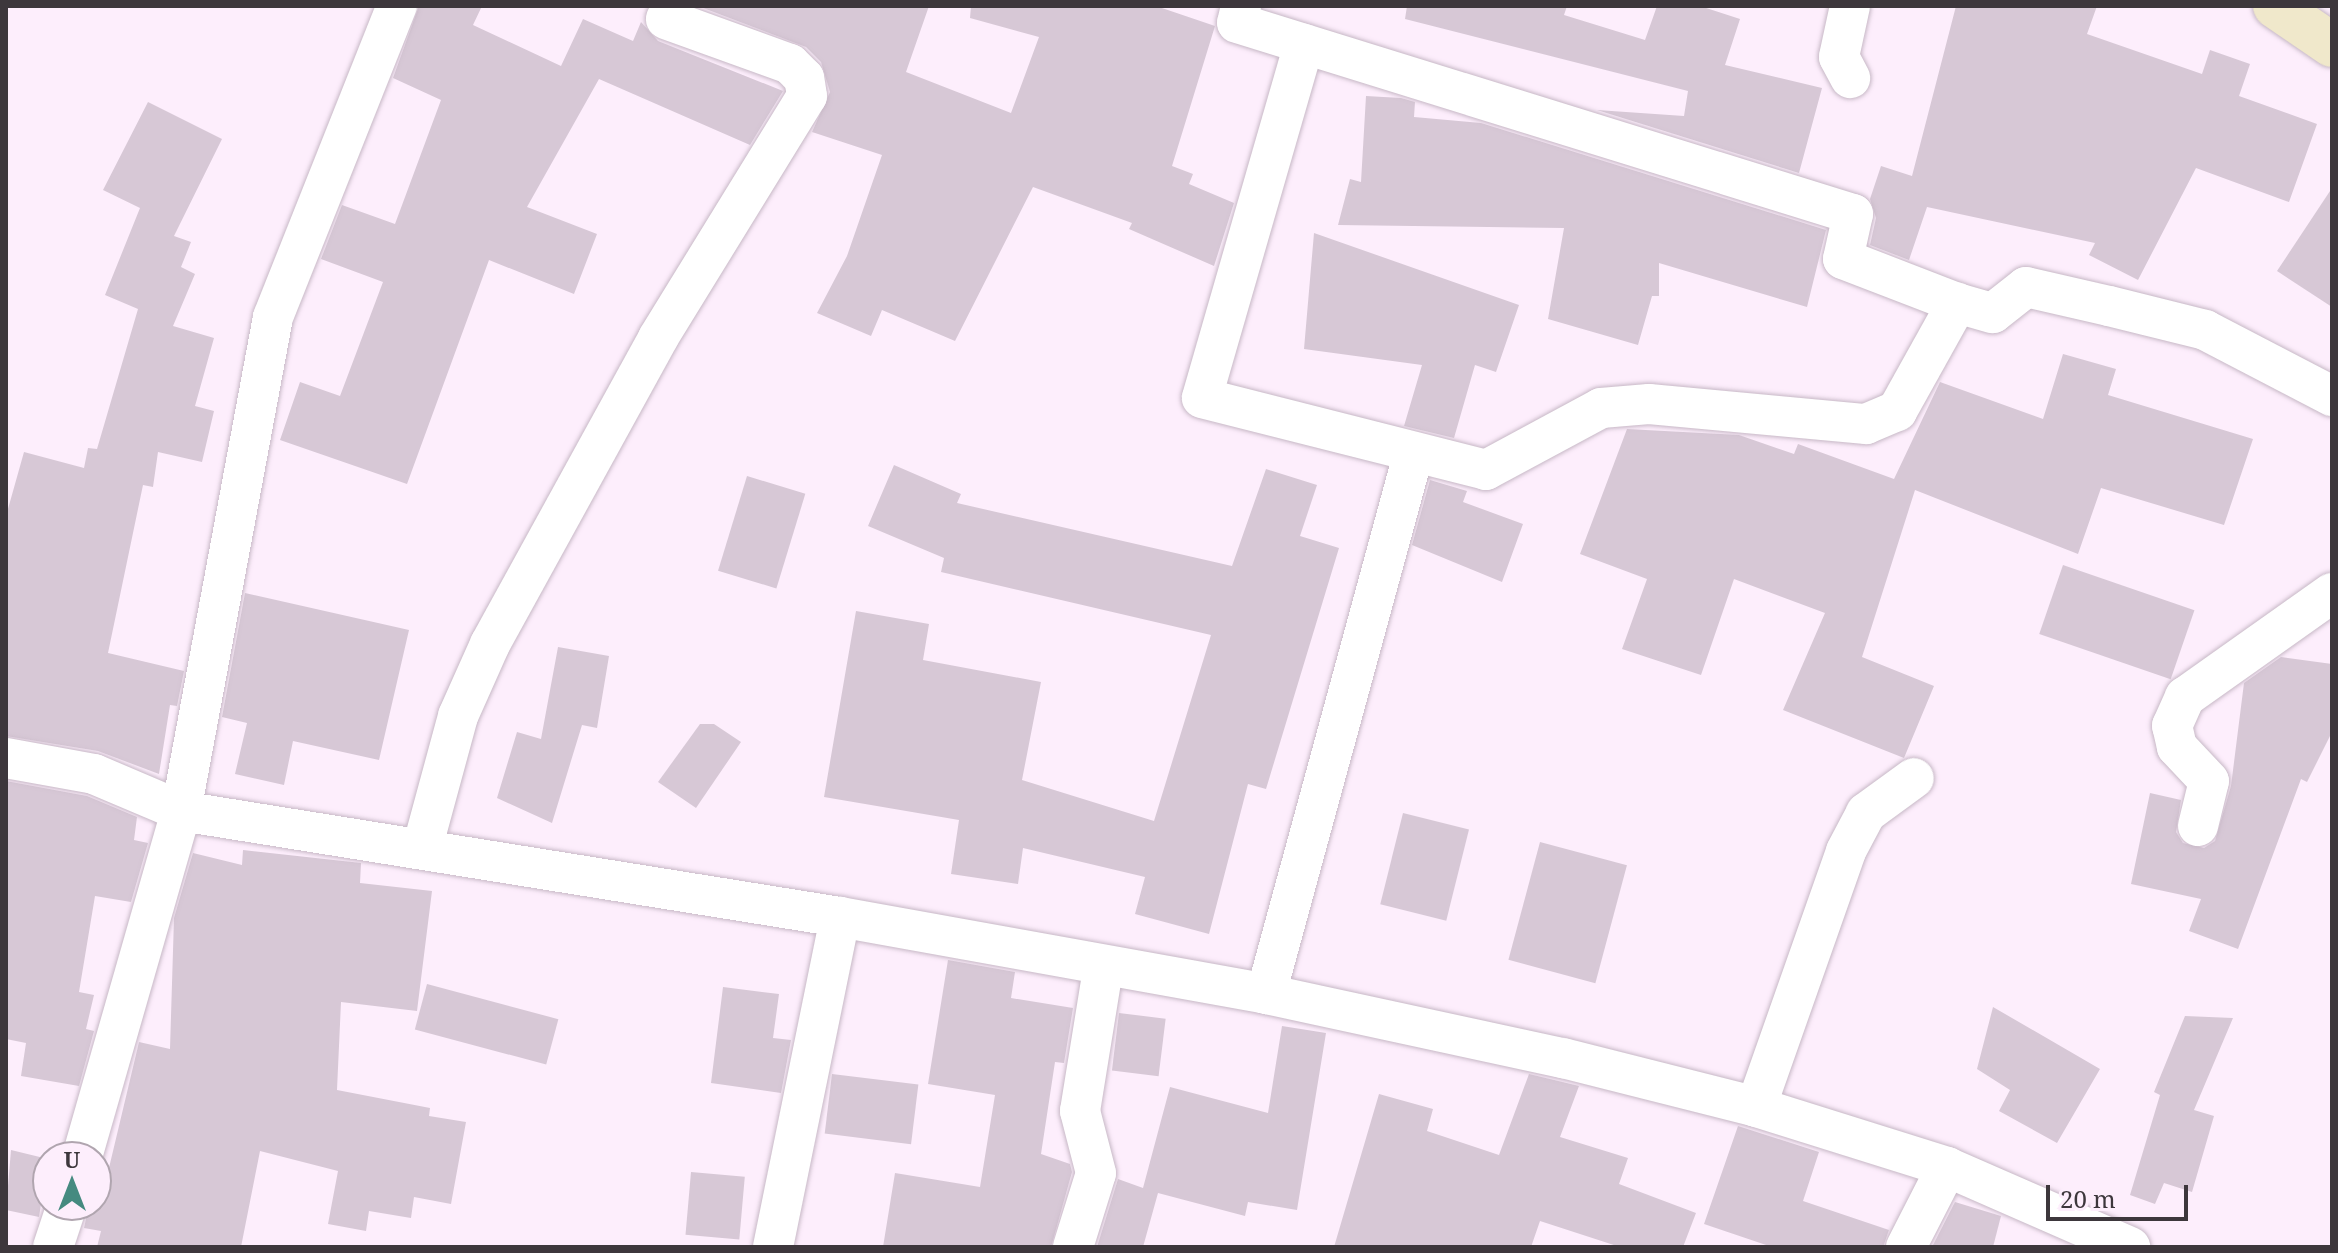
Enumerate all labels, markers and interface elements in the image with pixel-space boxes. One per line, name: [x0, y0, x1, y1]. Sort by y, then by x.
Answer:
north arrow: [32, 1141, 112, 1221]
text: U: [64, 1144, 80, 1174]
scale bar: [2050, 1169, 2192, 1219]
text: 20 m: [2060, 1182, 2116, 1215]

